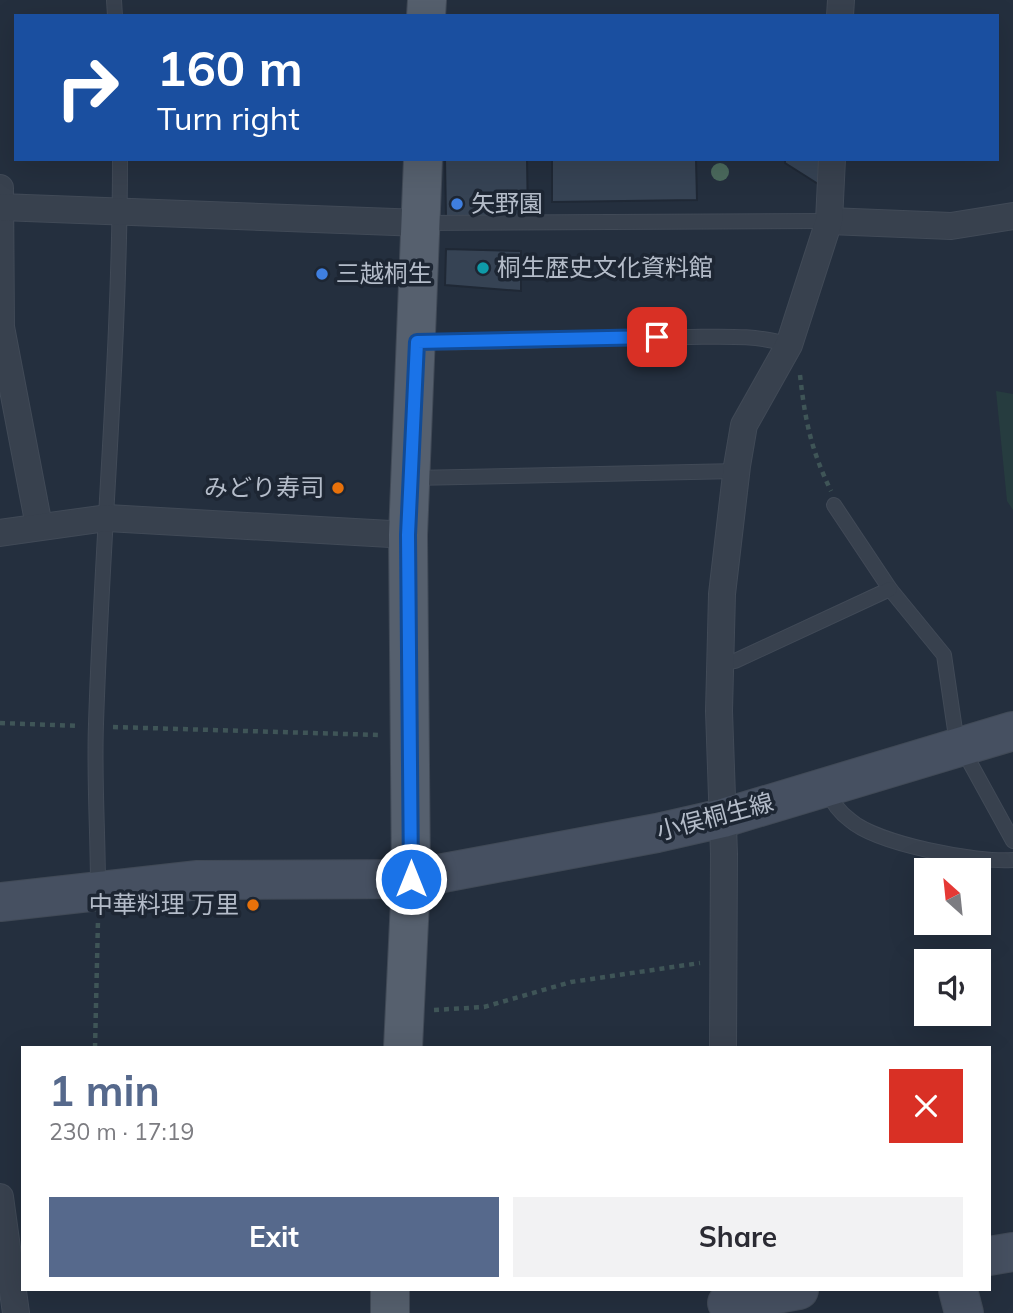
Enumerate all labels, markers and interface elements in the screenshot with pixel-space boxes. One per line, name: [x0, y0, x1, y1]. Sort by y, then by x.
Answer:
text: 160 m: [157, 37, 303, 98]
icon: right: [42, 42, 133, 133]
text: Turn right: [157, 98, 300, 138]
place label: 矢野園: [471, 188, 543, 218]
marker: 矢野園: [449, 196, 465, 212]
place label: 桐生歴史文化資料館: [497, 252, 713, 282]
place label: 三越桐生: [336, 258, 432, 288]
marker: 桐生歴史文化資料館: [475, 260, 491, 276]
marker: 三越桐生: [314, 266, 330, 282]
pin: [627, 307, 687, 367]
icon: arrive: [638, 318, 676, 356]
place label: みどり寿司: [204, 472, 324, 502]
marker: みどり寿司: [330, 480, 346, 496]
street label: 小俣桐生線: [653, 786, 777, 846]
position arrow: [374, 842, 448, 916]
north arrow: [914, 858, 990, 934]
map controls: [914, 858, 991, 1026]
place label: 中華料理 万里: [89, 889, 239, 919]
marker: 中華料理 万里: [245, 897, 261, 913]
button: sound: [914, 949, 991, 1026]
text: 1 min: [49, 1064, 160, 1117]
button: close: [889, 1069, 963, 1143]
text: 230 m · 17:19: [49, 1117, 194, 1146]
button: Exit: [49, 1197, 499, 1277]
button: Share: [513, 1197, 963, 1277]

